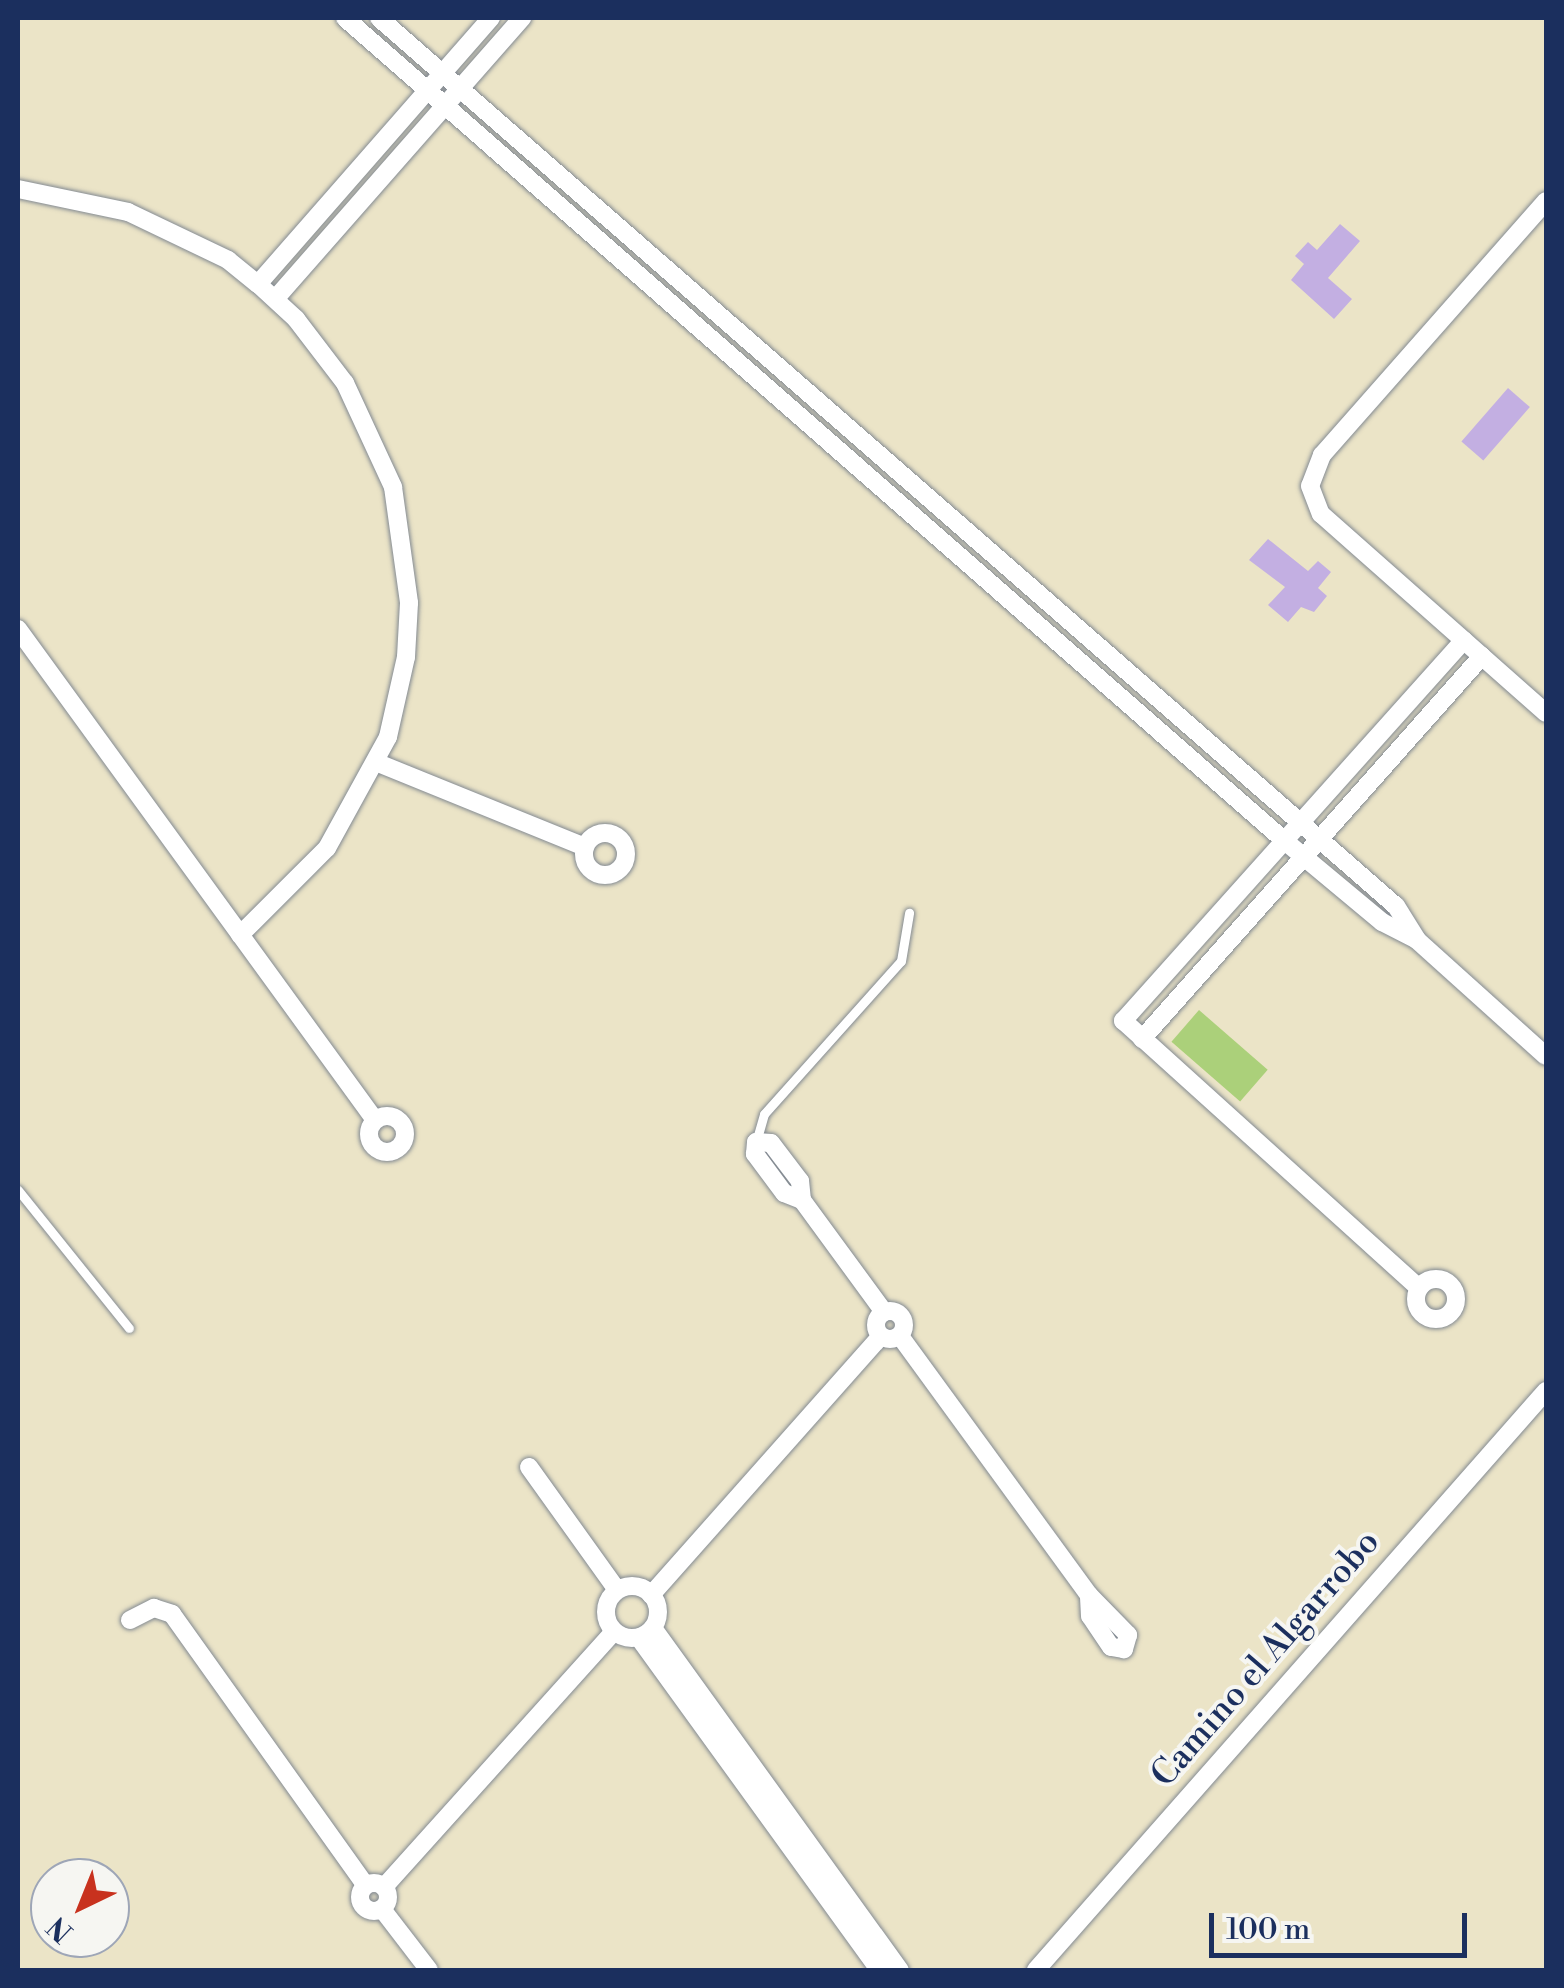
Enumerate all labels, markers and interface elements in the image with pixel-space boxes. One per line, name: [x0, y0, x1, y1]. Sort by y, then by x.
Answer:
street label: Camino el Algarrobo: [1143, 1522, 1389, 1796]
north arrow: [30, 1858, 130, 1958]
scale bar: [1214, 1893, 1472, 1955]
text: N: [41, 1908, 81, 1949]
text: 100 m: [1226, 1911, 1310, 1949]

